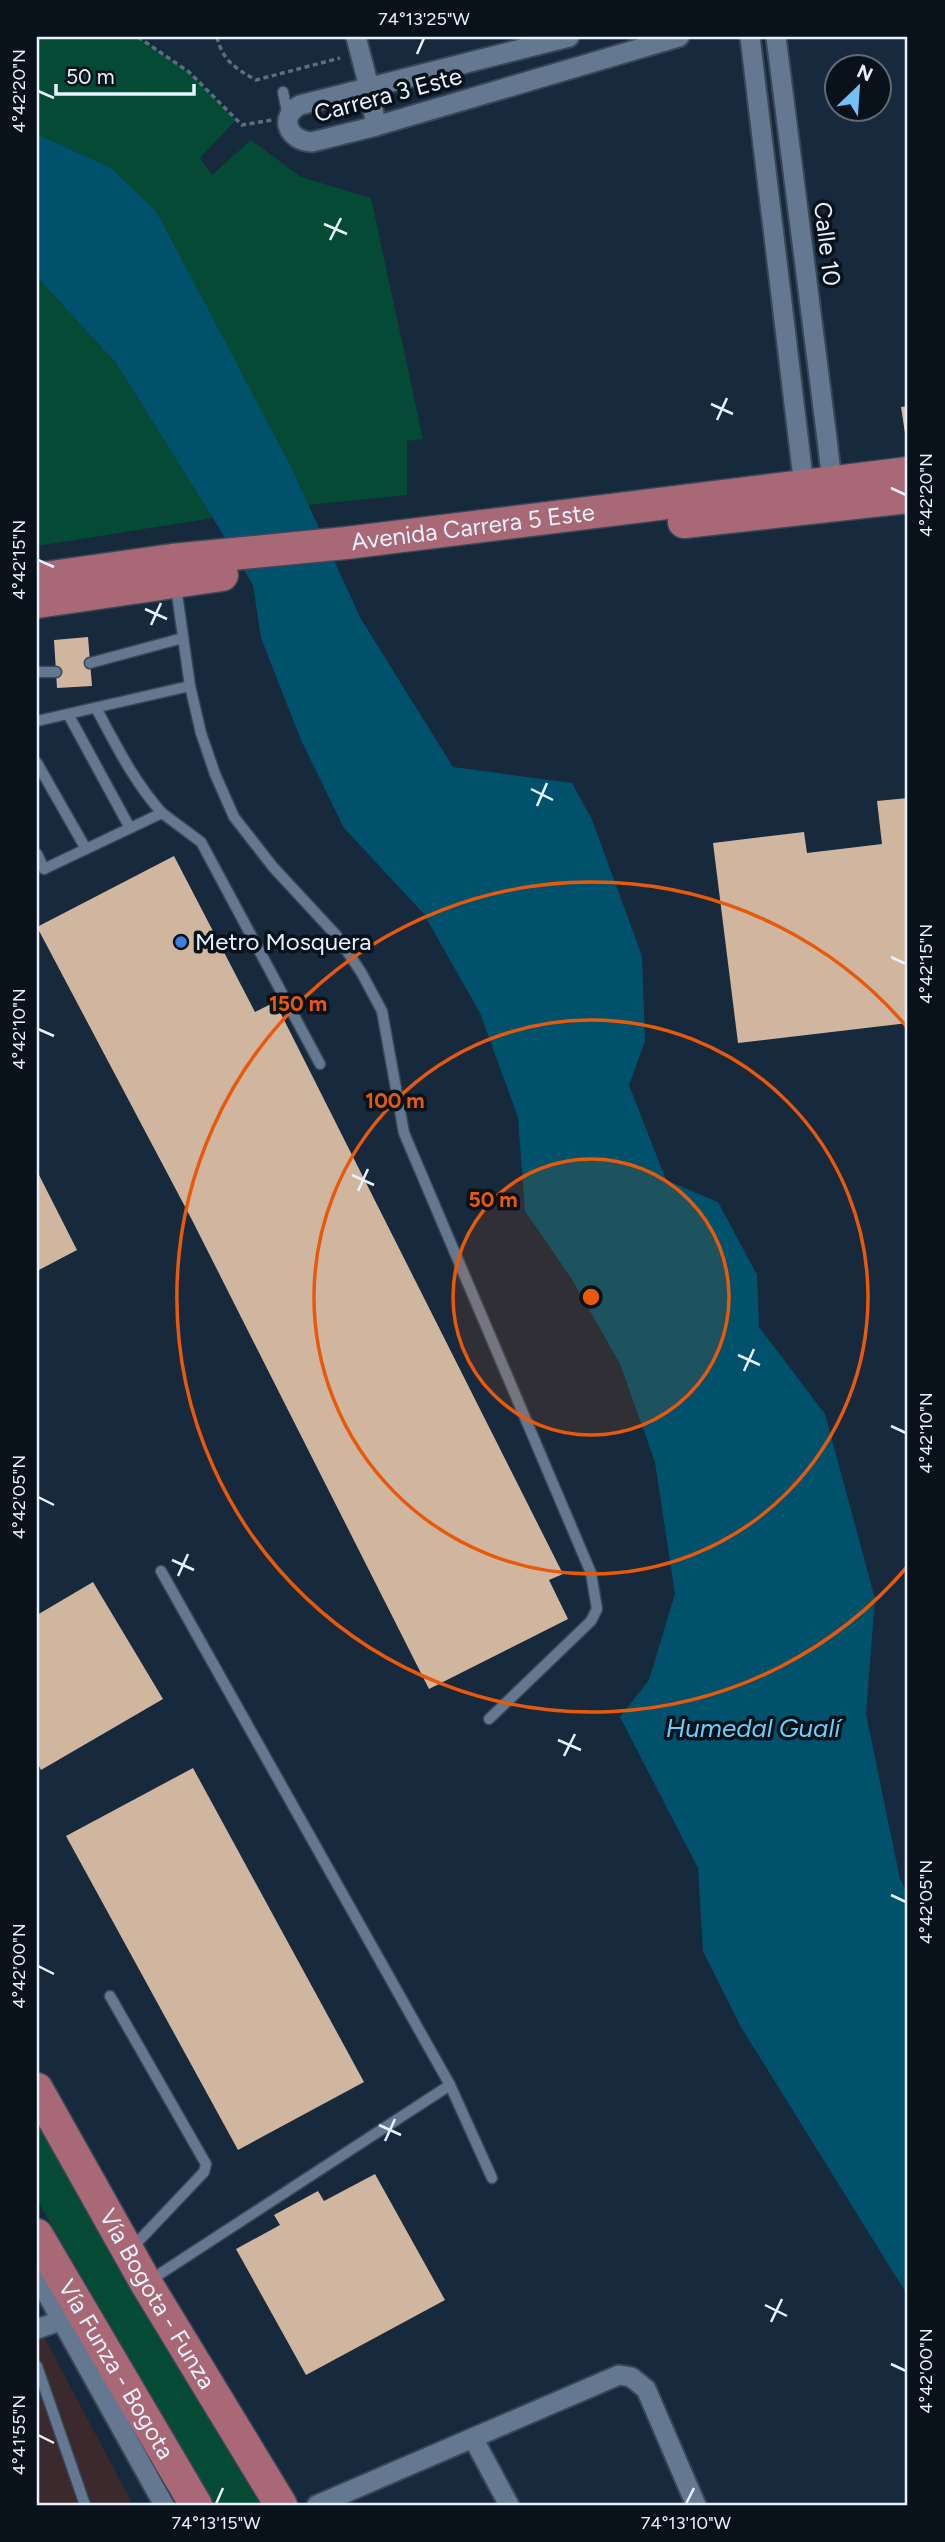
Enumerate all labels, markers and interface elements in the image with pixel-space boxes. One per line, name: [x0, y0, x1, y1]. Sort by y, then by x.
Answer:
text: 74°13'25"W: [378, 8, 471, 30]
text: 4°42'20"N: [8, 49, 30, 133]
scale bar: [56, 52, 194, 96]
north arrow: [822, 52, 892, 122]
text: N: [853, 60, 876, 87]
street label: Carrera 3 Este: [311, 61, 465, 128]
text: 50 m: [66, 64, 115, 89]
street label: Calle 10: [808, 200, 847, 288]
text: 4°42'20"N: [915, 453, 937, 537]
street label: Avenida Carrera 5 Este: [349, 497, 596, 556]
text: 4°42'15"N: [8, 520, 30, 600]
text: 4°42'15"N: [915, 924, 937, 1004]
place label: Metro Mosquera: [195, 927, 372, 956]
marker: Metro Mosquera: [173, 934, 189, 950]
text: 4°42'10"N: [8, 988, 30, 1070]
text: 150 m: [269, 991, 327, 1016]
text: 100 m: [365, 1088, 425, 1113]
text: 50 m: [468, 1187, 518, 1212]
centre of rings: [579, 1285, 603, 1309]
text: 4°42'10"N: [915, 1392, 937, 1474]
text: 4°42'05"N: [8, 1455, 30, 1539]
water label: Humedal Gualí: [666, 1712, 843, 1744]
text: 4°42'05"N: [915, 1860, 937, 1944]
text: 4°42'00"N: [8, 1923, 30, 2009]
street label: Vía Bogota - Funza: [93, 2204, 222, 2394]
street label: Vía Funza - Bogota: [52, 2274, 181, 2464]
text: 4°42'00"N: [915, 2328, 937, 2414]
text: 4°41'55"N: [8, 2395, 30, 2475]
text: 74°13'15"W: [171, 2512, 261, 2534]
text: 74°13'10"W: [641, 2512, 732, 2534]

